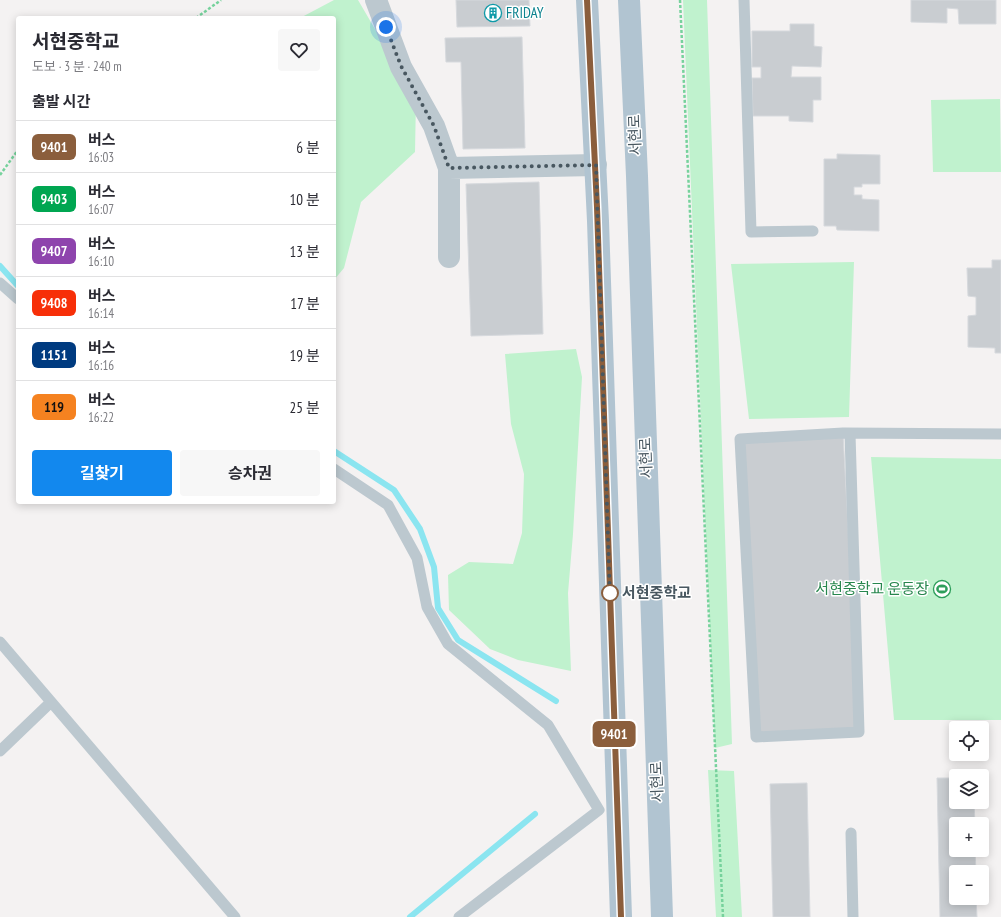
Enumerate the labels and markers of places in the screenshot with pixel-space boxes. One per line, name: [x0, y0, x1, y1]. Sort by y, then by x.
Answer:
building icon: FRIDAY: [483, 3, 503, 23]
place label: FRIDAY: [506, 3, 544, 22]
place label: 서현중학교 운동장: [815, 579, 929, 598]
sports icon: 서현중학교 운동장: [932, 579, 952, 599]
place label: 서현중학교: [622, 583, 691, 602]
marker: 서현중학교: [601, 584, 619, 602]

